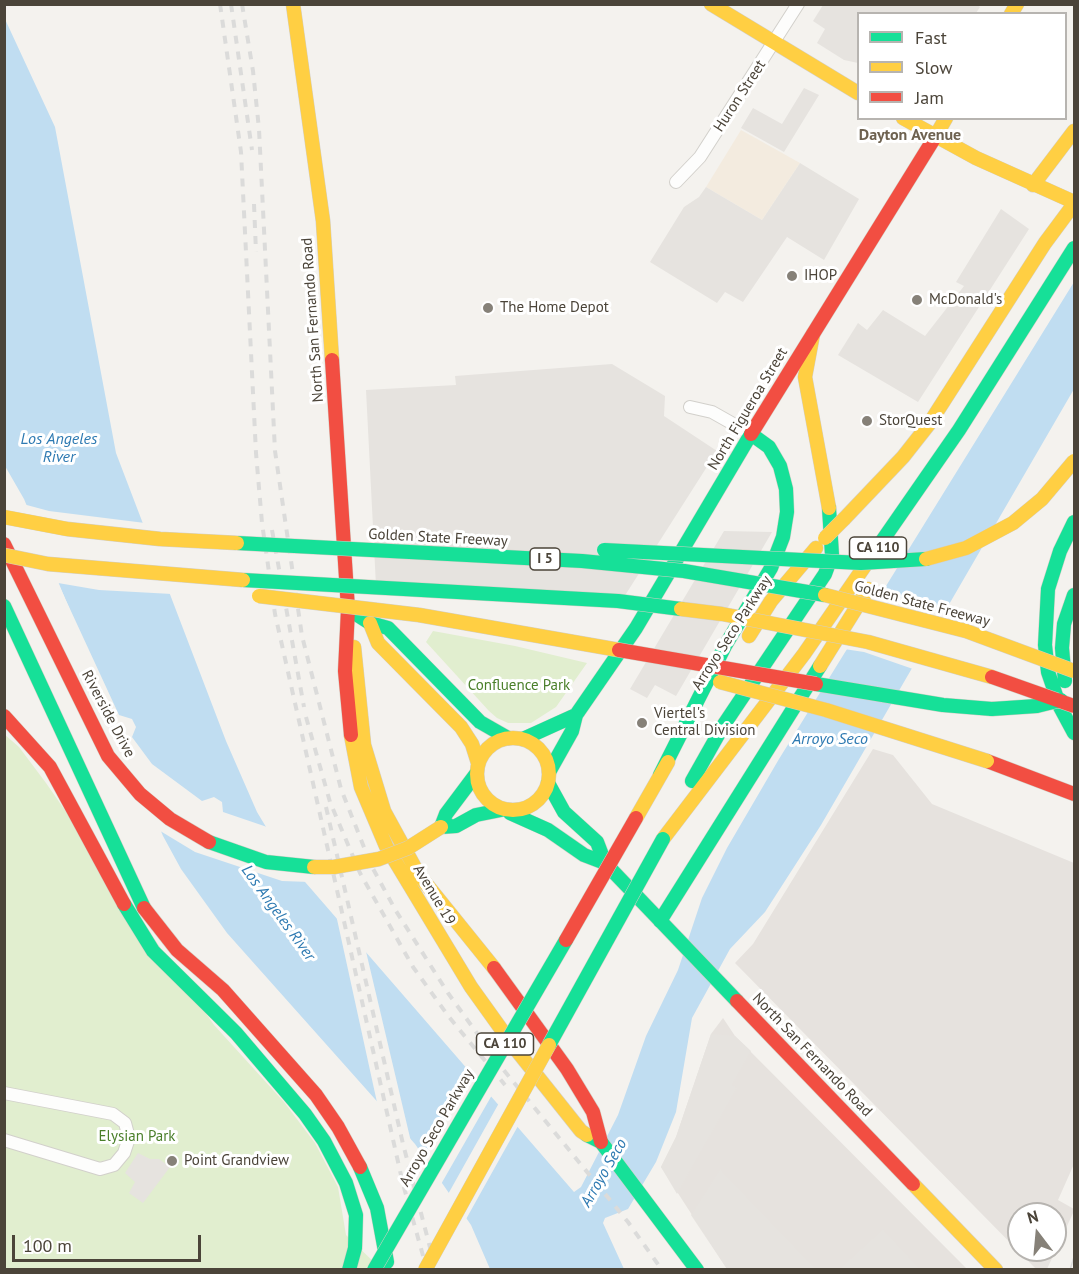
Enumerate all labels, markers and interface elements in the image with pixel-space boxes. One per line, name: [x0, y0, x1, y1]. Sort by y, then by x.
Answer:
legend: [857, 12, 1067, 120]
text: Fast: [915, 26, 947, 49]
text: Slow: [915, 56, 953, 79]
street label: Huron Street: [710, 57, 770, 135]
text: Jam: [915, 86, 944, 109]
district label: Dayton Avenue: [859, 125, 961, 145]
street label: North San Fernando Road: [298, 237, 328, 403]
place label: IHOP: [804, 267, 837, 285]
marker: IHOP: [785, 269, 799, 283]
place label: McDonald's: [929, 291, 1002, 309]
marker: McDonald's: [910, 293, 924, 307]
place label: The Home Depot: [500, 299, 609, 317]
marker: The Home Depot: [481, 301, 495, 315]
street label: North Figueroa Street: [704, 345, 792, 473]
place label: StorQuest: [879, 412, 942, 430]
marker: StorQuest: [860, 414, 874, 428]
water label: Los Angeles River: [21, 429, 97, 467]
street label: Golden State Freeway: [368, 525, 508, 551]
road number: CA 110: [850, 537, 906, 559]
road number: I 5: [530, 548, 560, 570]
street label: Arroyo Seco Parkway: [688, 572, 776, 694]
street label: Golden State Freeway: [852, 577, 992, 631]
street label: Riverside Drive: [77, 667, 139, 761]
park label: Confluence Park: [468, 677, 570, 695]
place label: Viertel's Central Division: [654, 705, 756, 740]
marker: Viertel's Central Division: [635, 716, 649, 730]
water label: Arroyo Seco: [792, 729, 868, 749]
water label: Los Angeles River: [237, 861, 319, 965]
street label: Avenue 19: [409, 862, 459, 928]
street label: North San Fernando Road: [748, 989, 876, 1121]
road number: CA 110: [476, 1033, 534, 1055]
street label: Arroyo Seco Parkway: [396, 1066, 478, 1190]
park label: Elysian Park: [99, 1128, 175, 1146]
water label: Arroyo Seco: [577, 1135, 631, 1211]
place label: Point Grandview: [184, 1152, 289, 1170]
marker: Point Grandview: [165, 1154, 179, 1168]
north arrow: [1007, 1202, 1067, 1262]
text: N: [1025, 1206, 1040, 1228]
scale bar: [15, 1223, 204, 1261]
text: 100 m: [23, 1234, 72, 1257]

